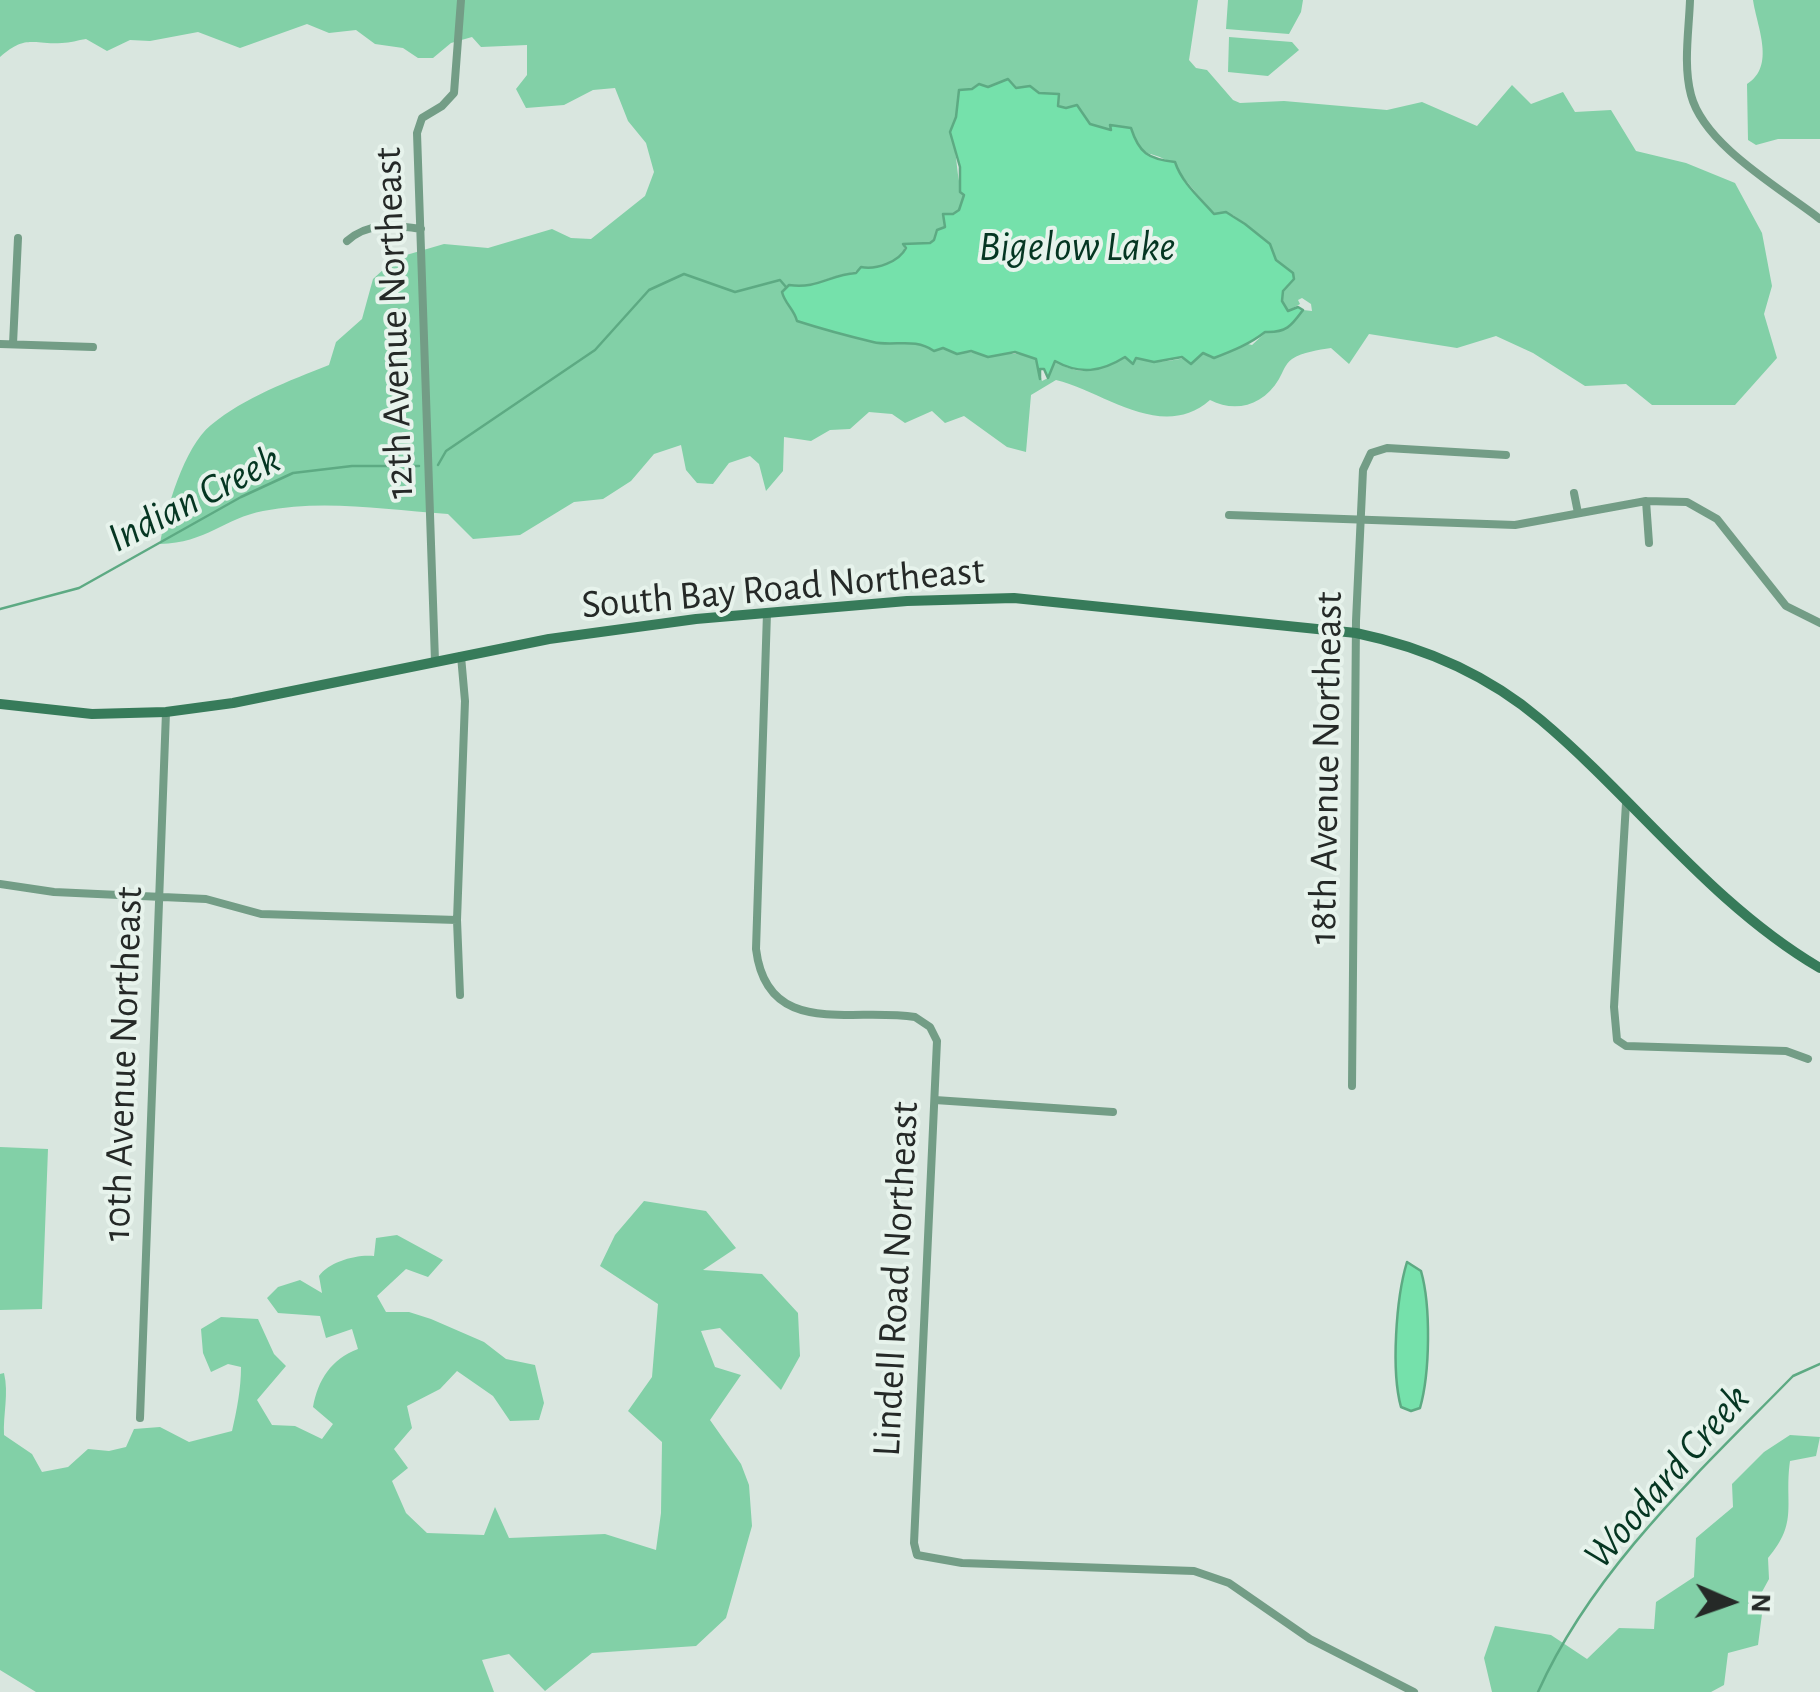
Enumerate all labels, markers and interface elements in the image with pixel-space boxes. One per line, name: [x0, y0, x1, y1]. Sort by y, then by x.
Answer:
street label: 12th Avenue Northeast: [364, 146, 424, 500]
water label: Bigelow Lake: [979, 222, 1175, 272]
water label: Indian Creek: [99, 434, 289, 564]
street label: South Bay Road Northeast: [580, 546, 986, 630]
street label: 18th Avenue Northeast: [1299, 591, 1353, 945]
street label: 10th Avenue Northeast: [93, 886, 153, 1242]
street label: Lindell Road Northeast: [863, 1100, 929, 1458]
water label: Woodard Creek: [1573, 1374, 1761, 1580]
north arrow: [1680, 1552, 1780, 1652]
text: N: [1746, 1593, 1774, 1613]

